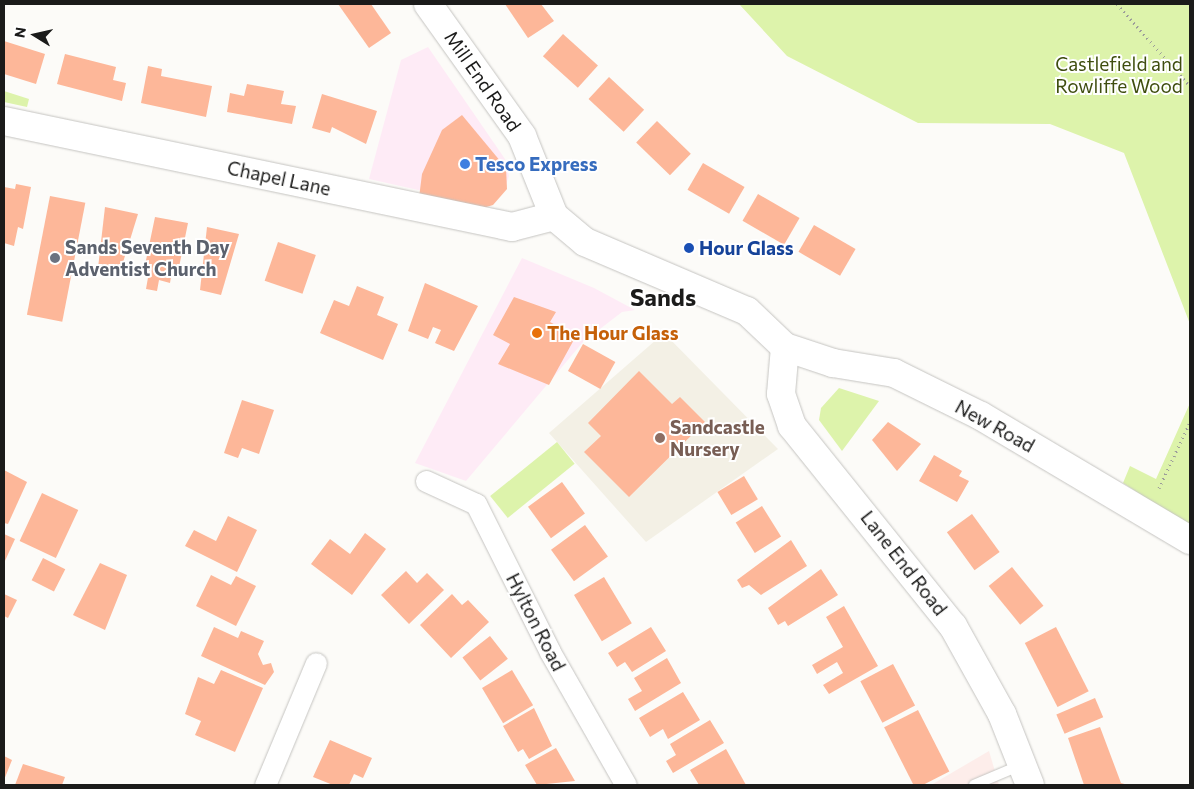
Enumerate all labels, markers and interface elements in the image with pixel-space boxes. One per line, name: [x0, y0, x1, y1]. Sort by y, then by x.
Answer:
north arrow: [10, 10, 60, 60]
text: N: [10, 26, 29, 39]
street label: Mill End Road: [440, 26, 526, 136]
park label: Castlefield and Rowliffe Wood: [1055, 53, 1183, 97]
place label: Tesco Express: [475, 153, 597, 175]
street label: Chapel Lane: [225, 156, 333, 200]
marker: Tesco Express: [459, 158, 471, 170]
place label: Sands Seventh Day Adventist Church: [65, 236, 230, 280]
place label: Hour Glass: [699, 237, 794, 259]
marker: Hour Glass: [683, 242, 695, 254]
marker: Sands Seventh Day Adventist Church: [49, 252, 61, 264]
district label: Sands: [630, 283, 696, 311]
place label: The Hour Glass: [547, 322, 678, 344]
marker: The Hour Glass: [531, 327, 543, 339]
street label: New Road: [951, 395, 1039, 457]
place label: Sandcastle Nursery: [670, 416, 765, 460]
marker: Sandcastle Nursery: [654, 432, 666, 444]
street label: Lane End Road: [856, 506, 952, 620]
street label: Hylton Road: [502, 569, 570, 675]

